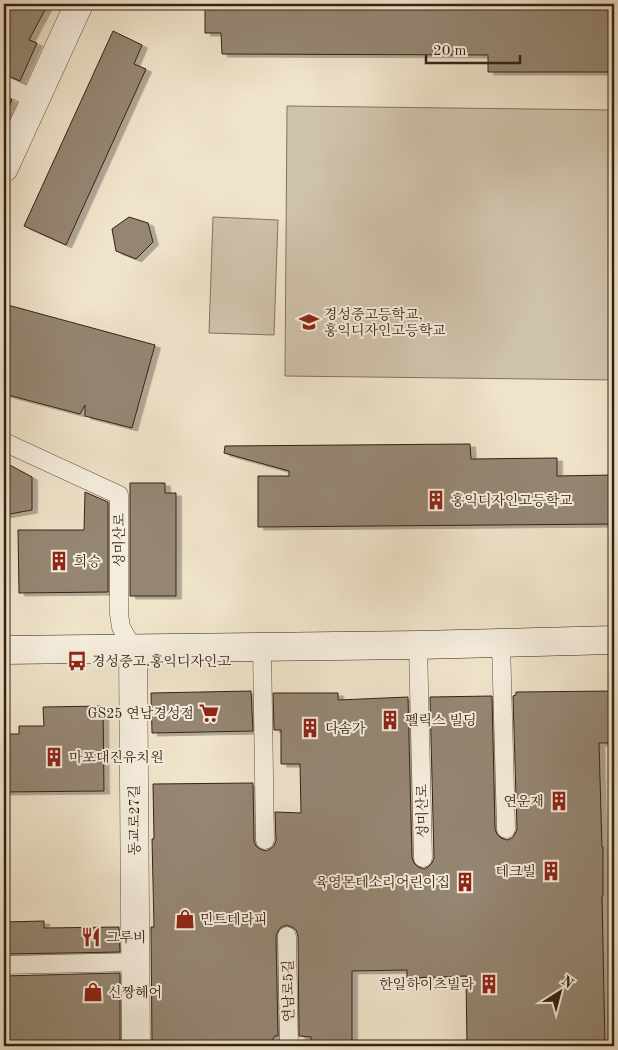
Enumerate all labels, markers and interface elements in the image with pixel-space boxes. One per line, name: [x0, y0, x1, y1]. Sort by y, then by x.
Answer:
scale bar: [426, 32, 519, 64]
text: 20 m: [433, 44, 467, 59]
place label: 경성중고등학교, 홍익디자인고등학교: [324, 307, 446, 338]
school or university icon: 경성중고등학교, 홍익디자인고등학교: [298, 311, 320, 333]
building icon: 홍익디자인고등학교: [425, 489, 447, 511]
place label: 홍익디자인고등학교: [451, 492, 573, 508]
street label: 성미산로: [112, 512, 127, 567]
building icon: 희승: [48, 550, 70, 572]
place label: 희승: [74, 554, 102, 569]
bus stop icon: 경성중고.홍익디자인고: [66, 650, 88, 672]
place label: 경성중고.홍익디자인고: [92, 653, 232, 669]
supermarket icon: GS25 연남경성점: [198, 702, 220, 724]
place label: GS25 연남경성점: [87, 706, 194, 721]
building icon: 펠릭스 빌딩: [379, 709, 401, 731]
place label: 펠릭스 빌딩: [405, 713, 477, 728]
building icon: 다솜가: [299, 717, 321, 739]
place label: 다솜가: [325, 721, 366, 736]
building icon: 마포대진유치원: [43, 746, 65, 768]
place label: 마포대진유치원: [69, 750, 164, 765]
street label: 성미산로: [415, 783, 430, 838]
street label: 동교로27길: [127, 785, 142, 855]
building icon: 연운재: [548, 790, 570, 812]
place label: 연운재: [503, 794, 544, 809]
building icon: 테크빌: [540, 860, 562, 882]
place label: 테크빌: [495, 864, 536, 879]
building icon: 육영몬테소리어린이집: [454, 871, 476, 893]
place label: 육영몬테소리어린이집: [315, 875, 450, 890]
shop icon: 민트테라피: [174, 908, 196, 930]
place label: 민트테라피: [200, 912, 268, 927]
restaurant icon: 그루비: [80, 926, 102, 948]
place label: 그루비: [106, 929, 147, 945]
street label: 연남로5길: [280, 960, 297, 1022]
north arrow: [536, 968, 586, 1018]
building icon: 한일하이츠빌라: [478, 973, 500, 995]
text: N: [559, 973, 576, 991]
place label: 한일하이츠빌라: [379, 977, 474, 992]
shop icon: 신짱헤어: [82, 981, 104, 1003]
place label: 신짱헤어: [108, 985, 162, 1000]

